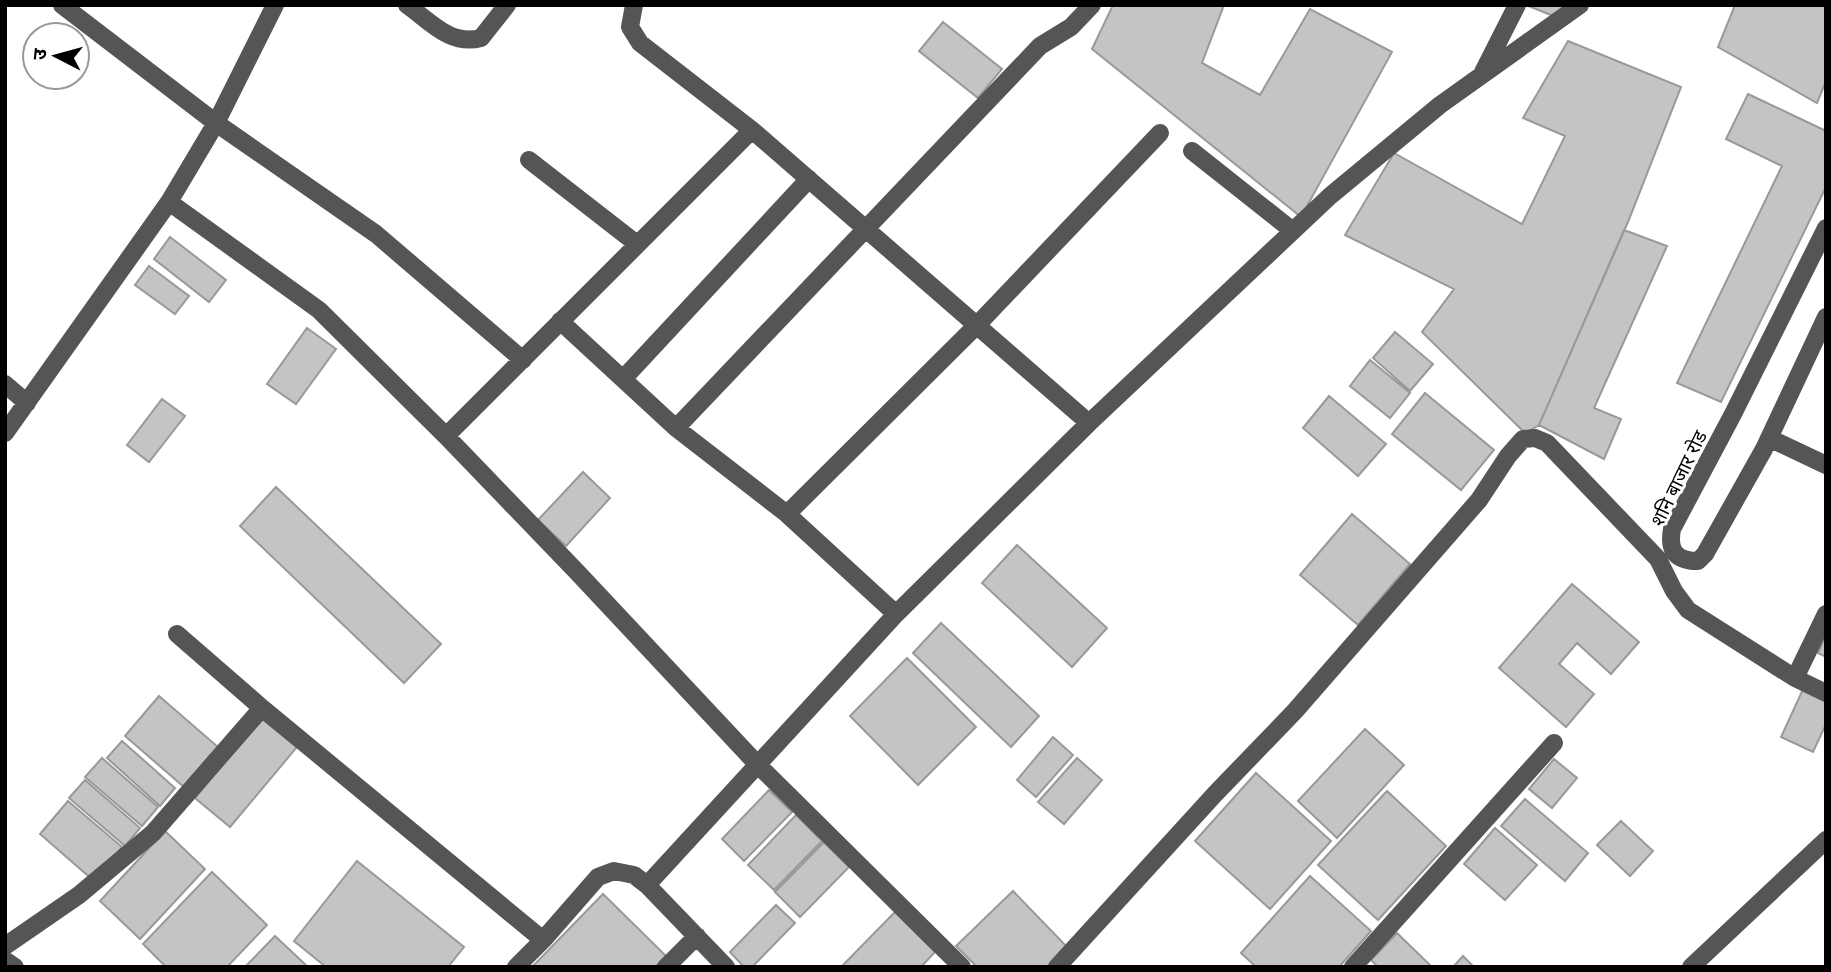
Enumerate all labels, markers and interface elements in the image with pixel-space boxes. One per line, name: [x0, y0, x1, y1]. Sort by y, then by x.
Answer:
north arrow: [21, 21, 91, 91]
text: उ: [27, 47, 51, 61]
street label: शनि बाजार रोड: [1645, 426, 1711, 529]

